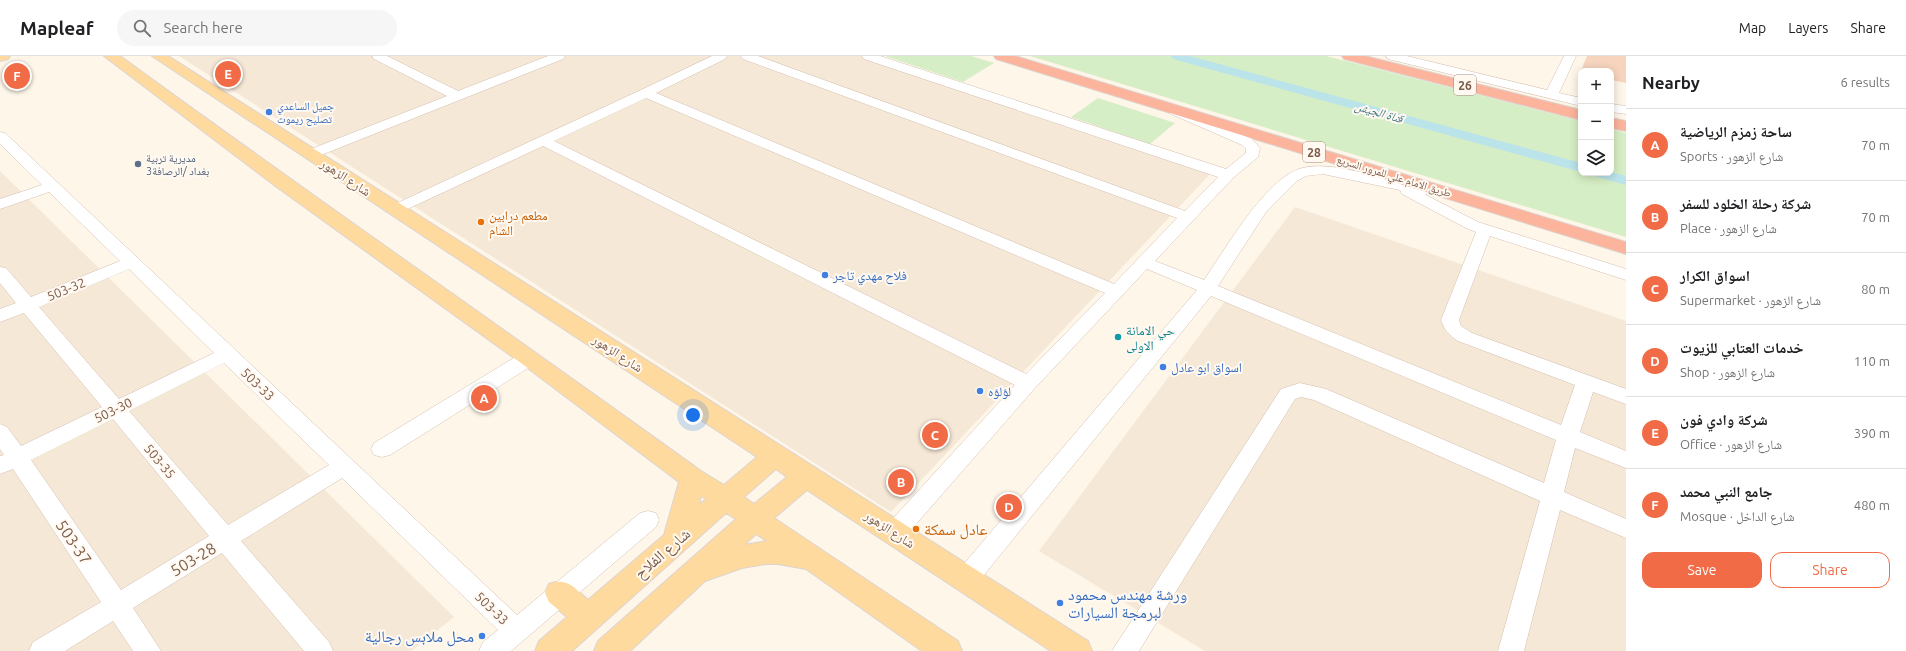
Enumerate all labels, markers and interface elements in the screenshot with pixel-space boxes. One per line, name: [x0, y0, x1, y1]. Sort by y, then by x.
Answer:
search box: [117, 10, 397, 46]
text: Mapleaf: [20, 17, 93, 39]
icon: search: [131, 17, 153, 39]
text: Search here: [163, 19, 243, 36]
text: Map: [1739, 20, 1766, 36]
text: Layers: [1788, 20, 1828, 36]
text: Share: [1850, 20, 1886, 36]
pin: E: [215, 59, 241, 89]
pin: F: [4, 61, 30, 91]
map controls: [1578, 68, 1614, 176]
button: +: [1578, 68, 1614, 104]
text: Nearby: [1642, 73, 1700, 92]
road number: 26: [1454, 75, 1476, 95]
text: 6 results: [1840, 75, 1890, 89]
water label: قناة الجيش: [1353, 99, 1406, 127]
place label: جميل الساعدي تصليح ريموت: [277, 100, 334, 126]
button: −: [1578, 104, 1614, 140]
marker: جميل الساعدي تصليح ريموت: [264, 107, 274, 117]
text: ساحة زمزم الرياضية: [1680, 123, 1792, 140]
text: A: [1650, 138, 1660, 152]
text: 70 m: [1861, 138, 1890, 152]
button: layers: [1578, 140, 1614, 176]
road number: 28: [1303, 142, 1325, 162]
text: Sports · شارع الزهور: [1680, 149, 1783, 163]
place label: مديرية تربية بغداد /الرصافة3: [146, 152, 209, 177]
street label: طريق الامام علي للمرور السريع: [1335, 153, 1453, 202]
street label: شارع الزهور: [316, 155, 374, 201]
marker: مديرية تربية بغداد /الرصافة3: [133, 159, 143, 169]
text: شركة رحلة الخلود للسفر: [1680, 195, 1811, 212]
place label: مطعم درابين الشام: [489, 208, 548, 239]
text: B: [1651, 210, 1659, 224]
text: 70 m: [1861, 210, 1890, 224]
marker: مطعم درابين الشام: [476, 217, 486, 227]
text: Place · شارع الزهور: [1680, 221, 1777, 235]
text: اسواق الكرار: [1680, 267, 1750, 284]
place label: فلاح مهدي تاجر: [832, 268, 907, 286]
marker: فلاح مهدي تاجر: [820, 270, 830, 280]
street label: 503-32: [45, 275, 87, 303]
text: C: [1651, 282, 1659, 296]
text: 80 m: [1861, 282, 1890, 296]
text: Supermarket · شارع الزهور: [1680, 293, 1821, 307]
place label: حي الامانة الاولى: [1126, 323, 1175, 354]
street label: شارع الزهور: [588, 331, 646, 377]
marker: حي الامانة الاولى: [1113, 332, 1123, 342]
text: خدمات العتابي للزيوت: [1680, 339, 1803, 356]
text: D: [1650, 354, 1660, 368]
text: 110 m: [1854, 354, 1890, 368]
place label: اسواق ابو عادل: [1171, 360, 1242, 376]
marker: اسواق ابو عادل: [1158, 362, 1168, 372]
street label: 503-33: [239, 365, 277, 403]
text: Shop · شارع الزهور: [1680, 365, 1775, 379]
pin: A: [471, 383, 497, 413]
place label: لؤلؤه: [988, 384, 1011, 400]
marker: لؤلؤه: [975, 386, 985, 396]
street label: 503-30: [92, 395, 134, 425]
your location: [683, 405, 703, 425]
text: شركة وادي فون: [1680, 411, 1768, 428]
pin: C: [922, 420, 948, 450]
text: E: [1651, 426, 1659, 440]
text: 390 m: [1854, 426, 1890, 440]
text: Office · شارع الزهور: [1680, 437, 1782, 451]
street label: 503-35: [142, 441, 178, 481]
pin: B: [888, 467, 914, 497]
text: جامع النبي محمد: [1680, 483, 1772, 500]
pin: D: [996, 492, 1022, 522]
text: F: [1651, 498, 1659, 512]
text: 480 m: [1854, 498, 1890, 512]
street label: شارع الزهور: [860, 507, 918, 553]
text: Mosque · شارع الداخل: [1680, 509, 1795, 523]
street label: 503-37: [53, 516, 95, 568]
place label: عادل سمكة: [924, 520, 988, 540]
street label: شارع الفلاح: [631, 524, 695, 583]
marker: عادل سمكة: [911, 524, 921, 534]
street label: 503-28: [167, 538, 219, 580]
button: Save: [1642, 552, 1762, 588]
button: Share: [1770, 552, 1890, 588]
place label: ورشة مهندس محمود لبرمجة السيارات: [1068, 585, 1187, 622]
street label: 503-33: [473, 589, 511, 627]
marker: ورشة مهندس محمود لبرمجة السيارات: [1055, 598, 1065, 608]
place label: محل ملابس رجالية: [365, 627, 474, 647]
marker: محل ملابس رجالية: [477, 631, 487, 641]

